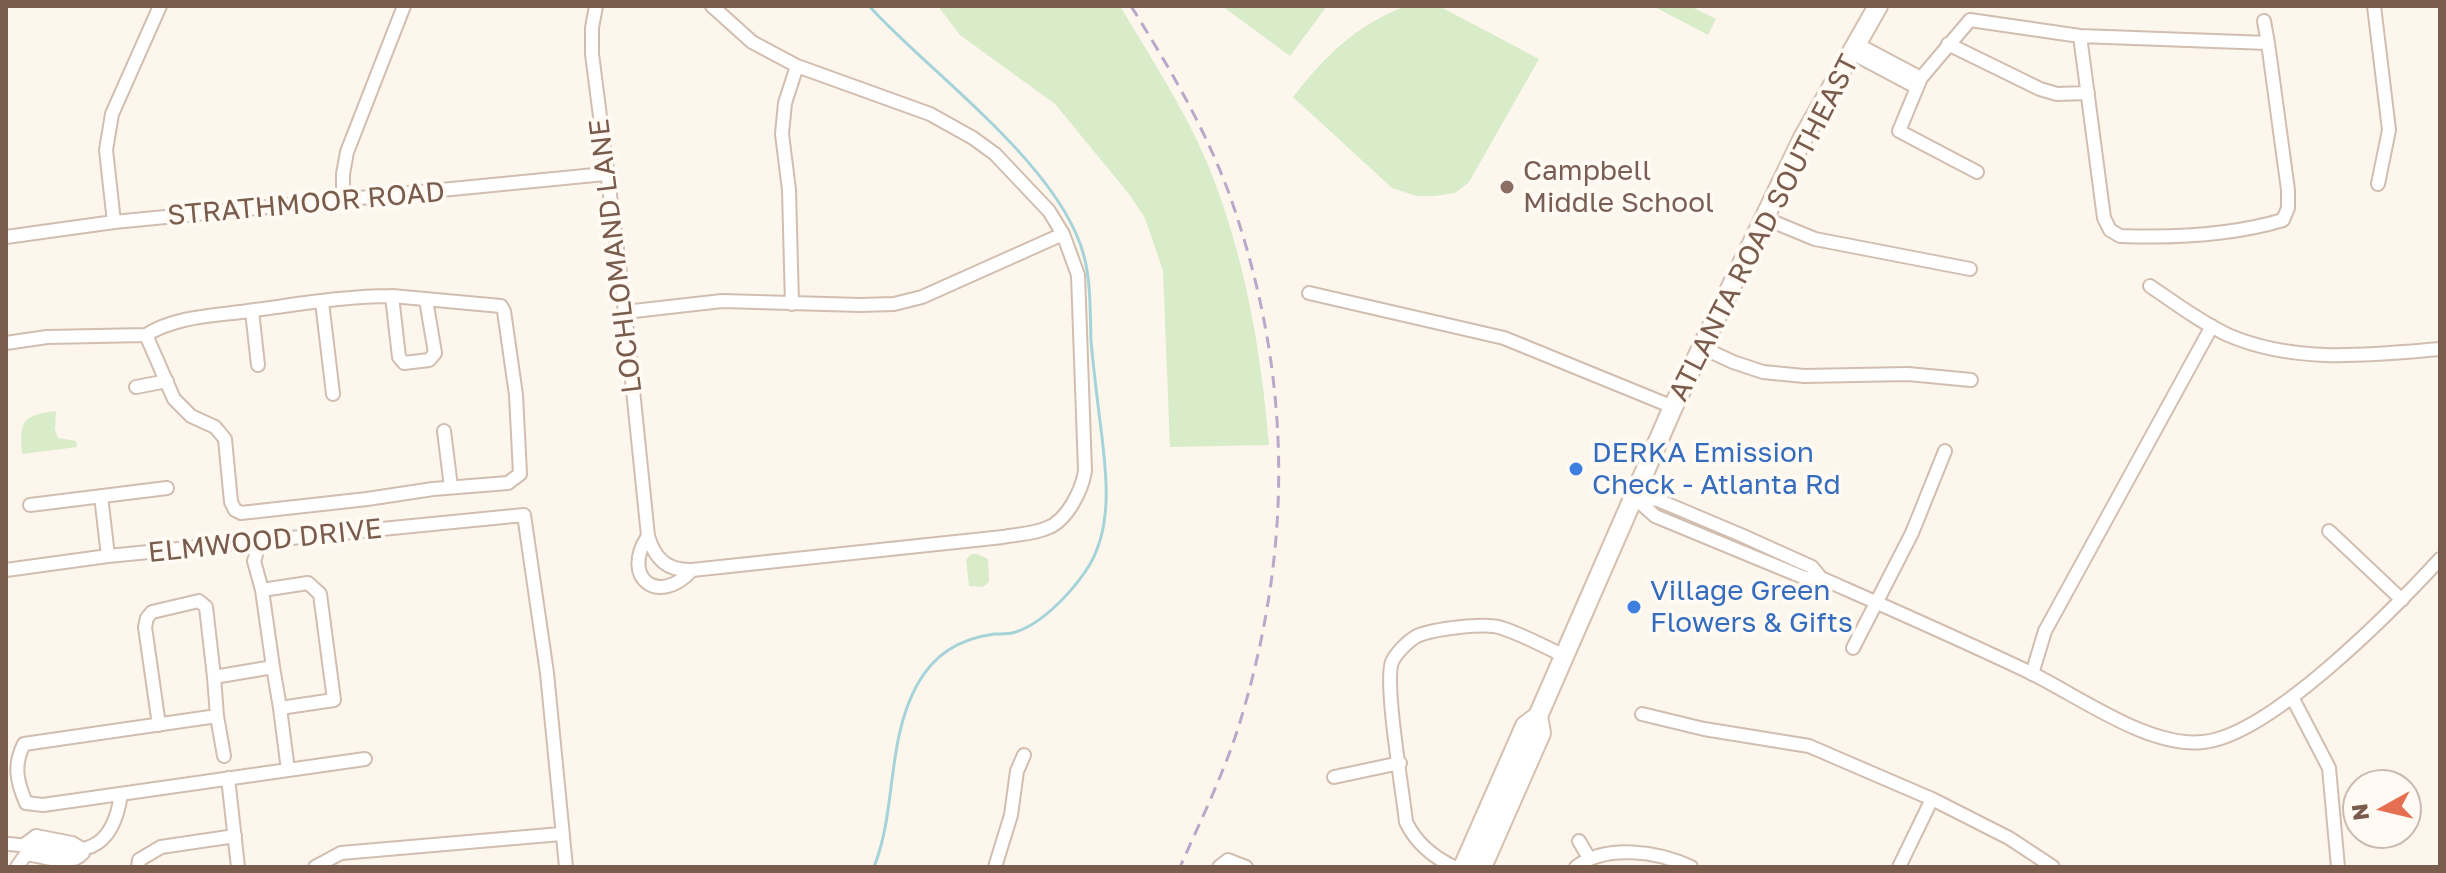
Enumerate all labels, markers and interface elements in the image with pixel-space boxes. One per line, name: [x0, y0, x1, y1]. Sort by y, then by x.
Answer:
street label: ATLANTA ROAD SOUTHEAST: [1662, 49, 1866, 407]
street label: LOCHLOMAND LANE: [583, 117, 649, 395]
place label: Campbell Middle School: [1523, 154, 1714, 220]
street label: STRATHMOOR ROAD: [166, 175, 446, 233]
marker: Campbell Middle School: [1498, 178, 1516, 196]
place label: DERKA Emission Check - Atlanta Rd: [1592, 436, 1841, 502]
marker: DERKA Emission Check - Atlanta Rd: [1567, 460, 1585, 478]
street label: ELMWOOD DRIVE: [146, 512, 384, 570]
place label: Village Green Flowers & Gifts: [1650, 574, 1853, 640]
marker: Village Green Flowers & Gifts: [1625, 598, 1643, 616]
north arrow: [2342, 769, 2422, 849]
text: N: [2345, 802, 2374, 822]

